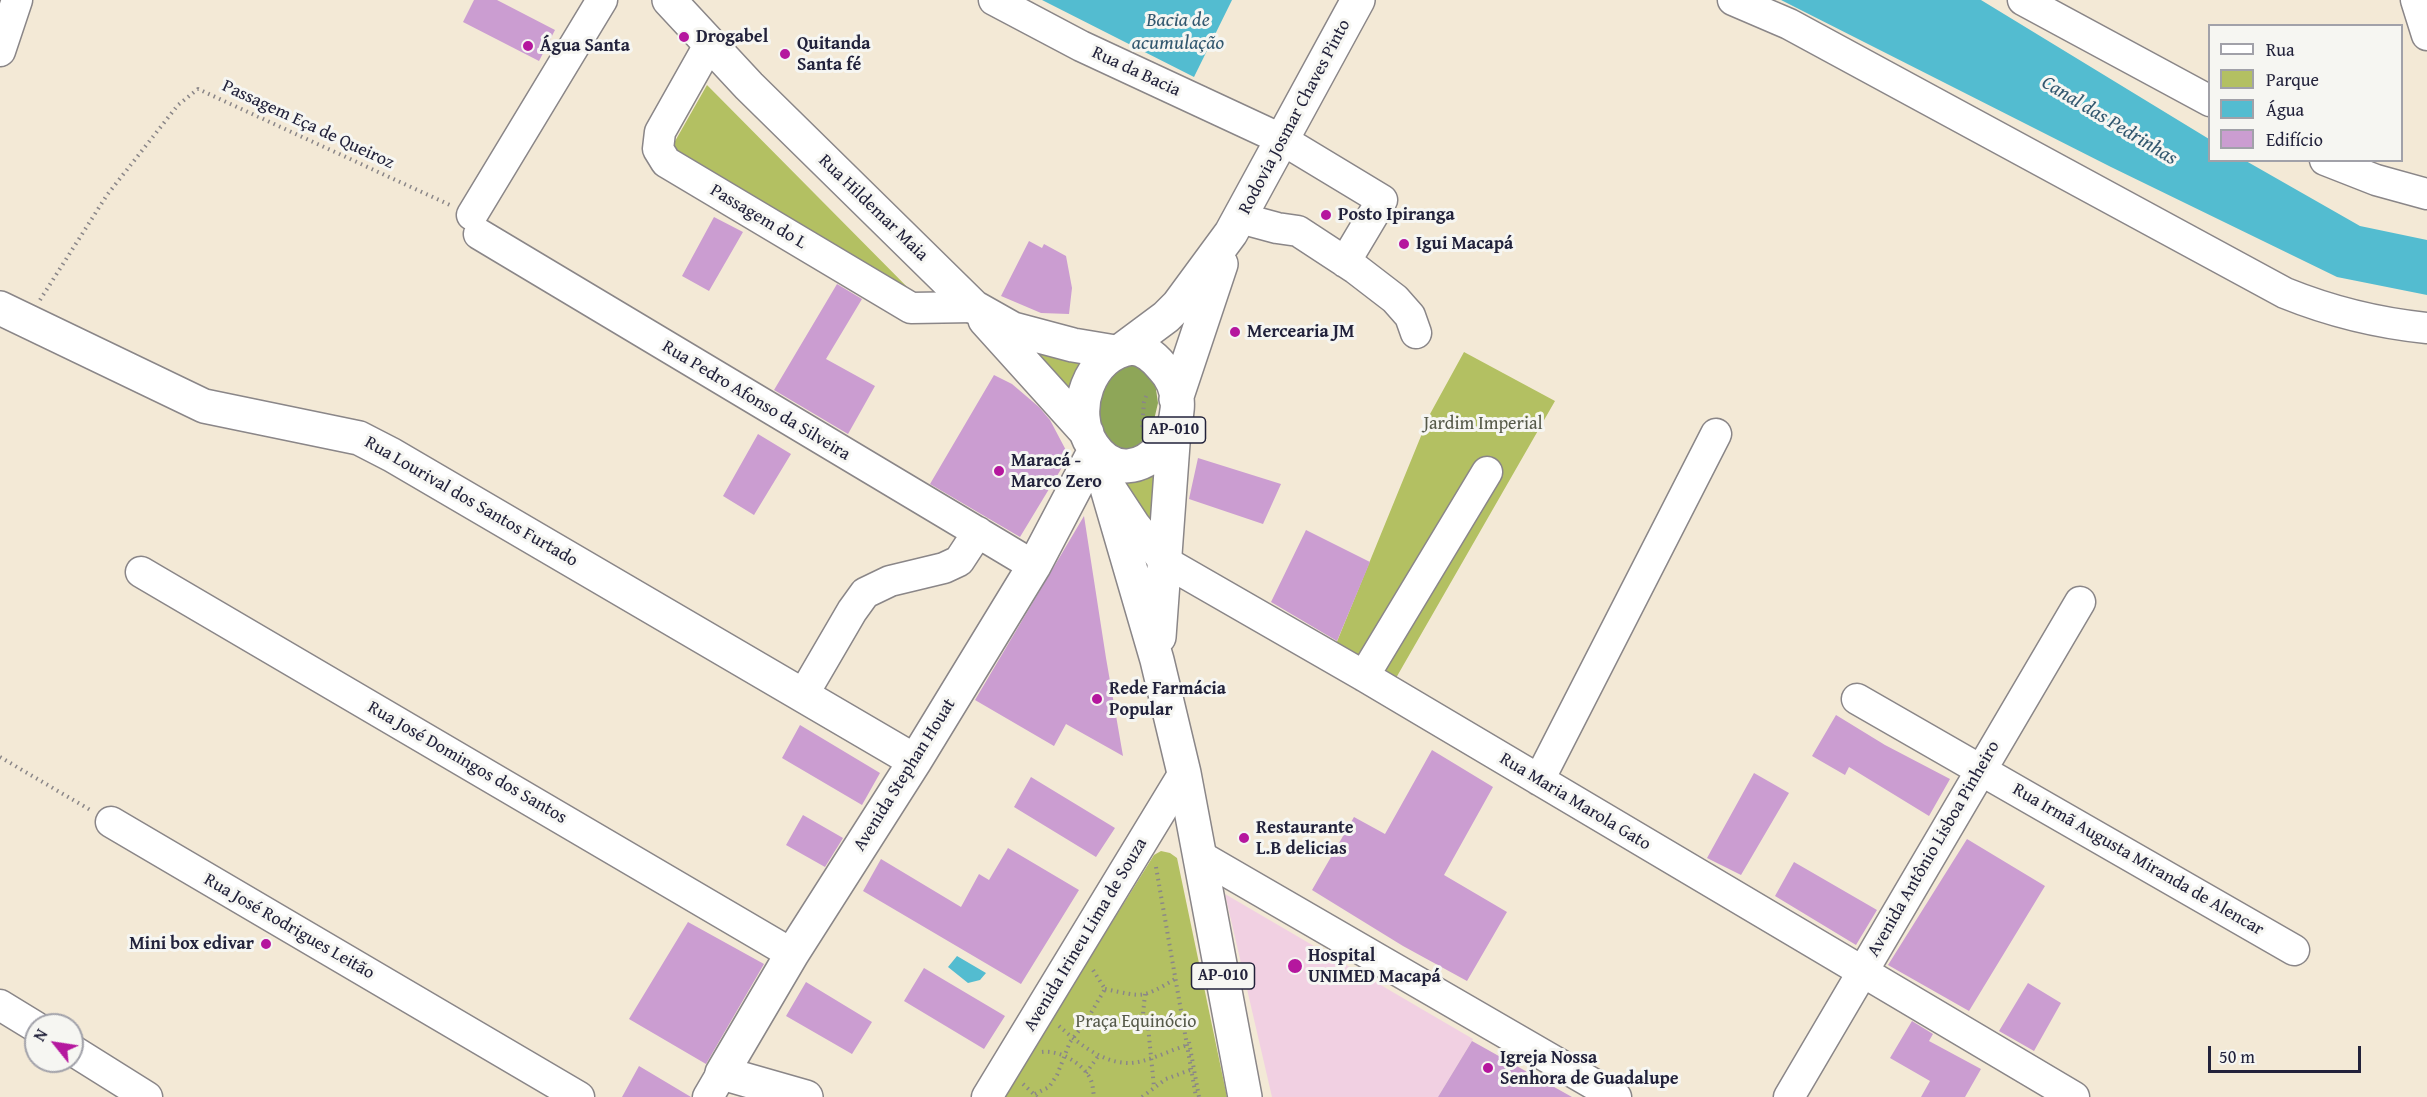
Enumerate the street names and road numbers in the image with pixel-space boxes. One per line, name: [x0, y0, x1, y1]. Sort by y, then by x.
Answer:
street label: Rodovia Josmar Chaves Pinto: [1234, 16, 1356, 218]
street label: Rua da Bacia: [1088, 42, 1184, 102]
street label: Passagem Eça de Queiroz: [219, 76, 397, 174]
street label: Rua Hildemar Maia: [814, 150, 932, 266]
street label: Passagem do L: [706, 180, 810, 254]
street label: Rua Pedro Afonso da Silveira: [658, 336, 854, 466]
road number: AP-010: [1142, 417, 1206, 443]
street label: Rua Lourival dos Santos Furtado: [361, 432, 581, 572]
street label: Avenida Stephan Houat: [849, 695, 961, 855]
street label: Rua José Domingos dos Santos: [364, 697, 570, 829]
street label: Avenida Antônio Lisboa Pinheiro: [1863, 737, 2005, 961]
street label: Rua Maria Marola Gato: [1495, 748, 1655, 856]
street label: Rua Irmã Augusta Miranda de Alencar: [2009, 779, 2267, 941]
street label: Avenida Irineu Lima de Souza: [1020, 834, 1152, 1036]
street label: Rua José Rodrigues Leitão: [200, 869, 378, 985]
road number: AP-010: [1192, 963, 1254, 989]

